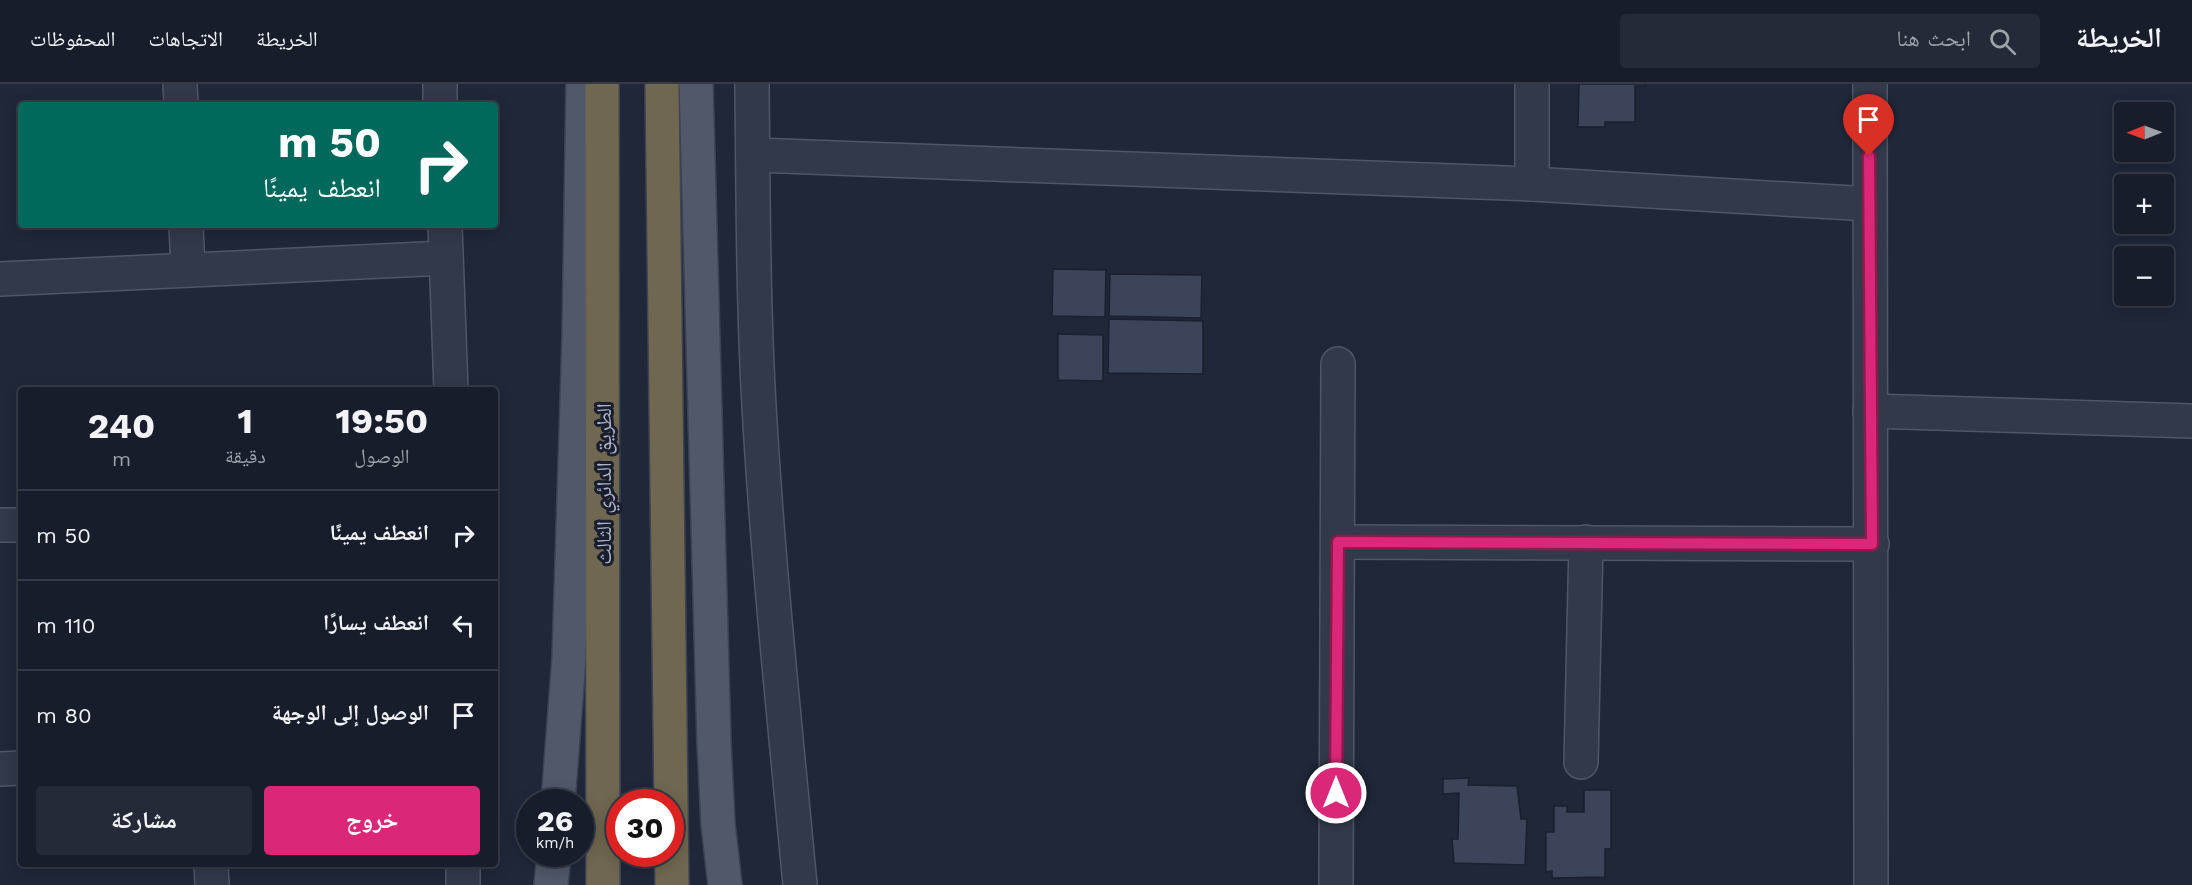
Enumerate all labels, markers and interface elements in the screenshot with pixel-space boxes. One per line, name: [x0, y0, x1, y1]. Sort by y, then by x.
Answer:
search box: [1620, 14, 2040, 68]
text: الخريطة: [2076, 21, 2162, 54]
icon: search: [1986, 25, 2019, 58]
text: المحفوظات: [30, 26, 115, 51]
text: الاتجاهات: [148, 26, 223, 51]
text: الخريطة: [256, 26, 318, 51]
text: ابحث هنا: [1897, 26, 1971, 51]
pin: [1843, 94, 1894, 156]
north arrow: [2114, 102, 2174, 162]
map controls: [2114, 102, 2174, 306]
icon: arrive: [1852, 103, 1885, 136]
text: 50 m: [278, 118, 381, 167]
icon: right: [402, 126, 480, 204]
text: انعطف يمينًا: [263, 172, 381, 204]
button: +: [2114, 174, 2174, 234]
button: −: [2114, 246, 2174, 306]
text: 1: [238, 400, 253, 442]
text: 19:50: [335, 400, 428, 442]
street label: الطريق الدائري الثالث: [591, 403, 620, 565]
text: 240: [88, 405, 155, 447]
text: دقيقة: [225, 444, 266, 468]
text: الوصول: [354, 444, 410, 468]
text: m: [112, 447, 131, 471]
icon: right: [447, 519, 480, 552]
text: انعطف يمينًا: [329, 520, 429, 545]
text: 50 m: [36, 523, 91, 548]
icon: left: [447, 609, 480, 642]
text: انعطف يسارًا: [323, 610, 429, 635]
text: 110 m: [36, 613, 95, 638]
icon: arrive: [447, 699, 480, 732]
text: الوصول إلى الوجهة: [272, 700, 429, 725]
text: 80 m: [36, 703, 92, 728]
position arrow: [1304, 761, 1368, 825]
button: مشاركة: [36, 786, 252, 855]
button: خروج: [264, 786, 480, 855]
speed limit sign: 30: [606, 789, 684, 867]
text: 26: [537, 803, 573, 838]
text: km/h: [536, 834, 574, 852]

